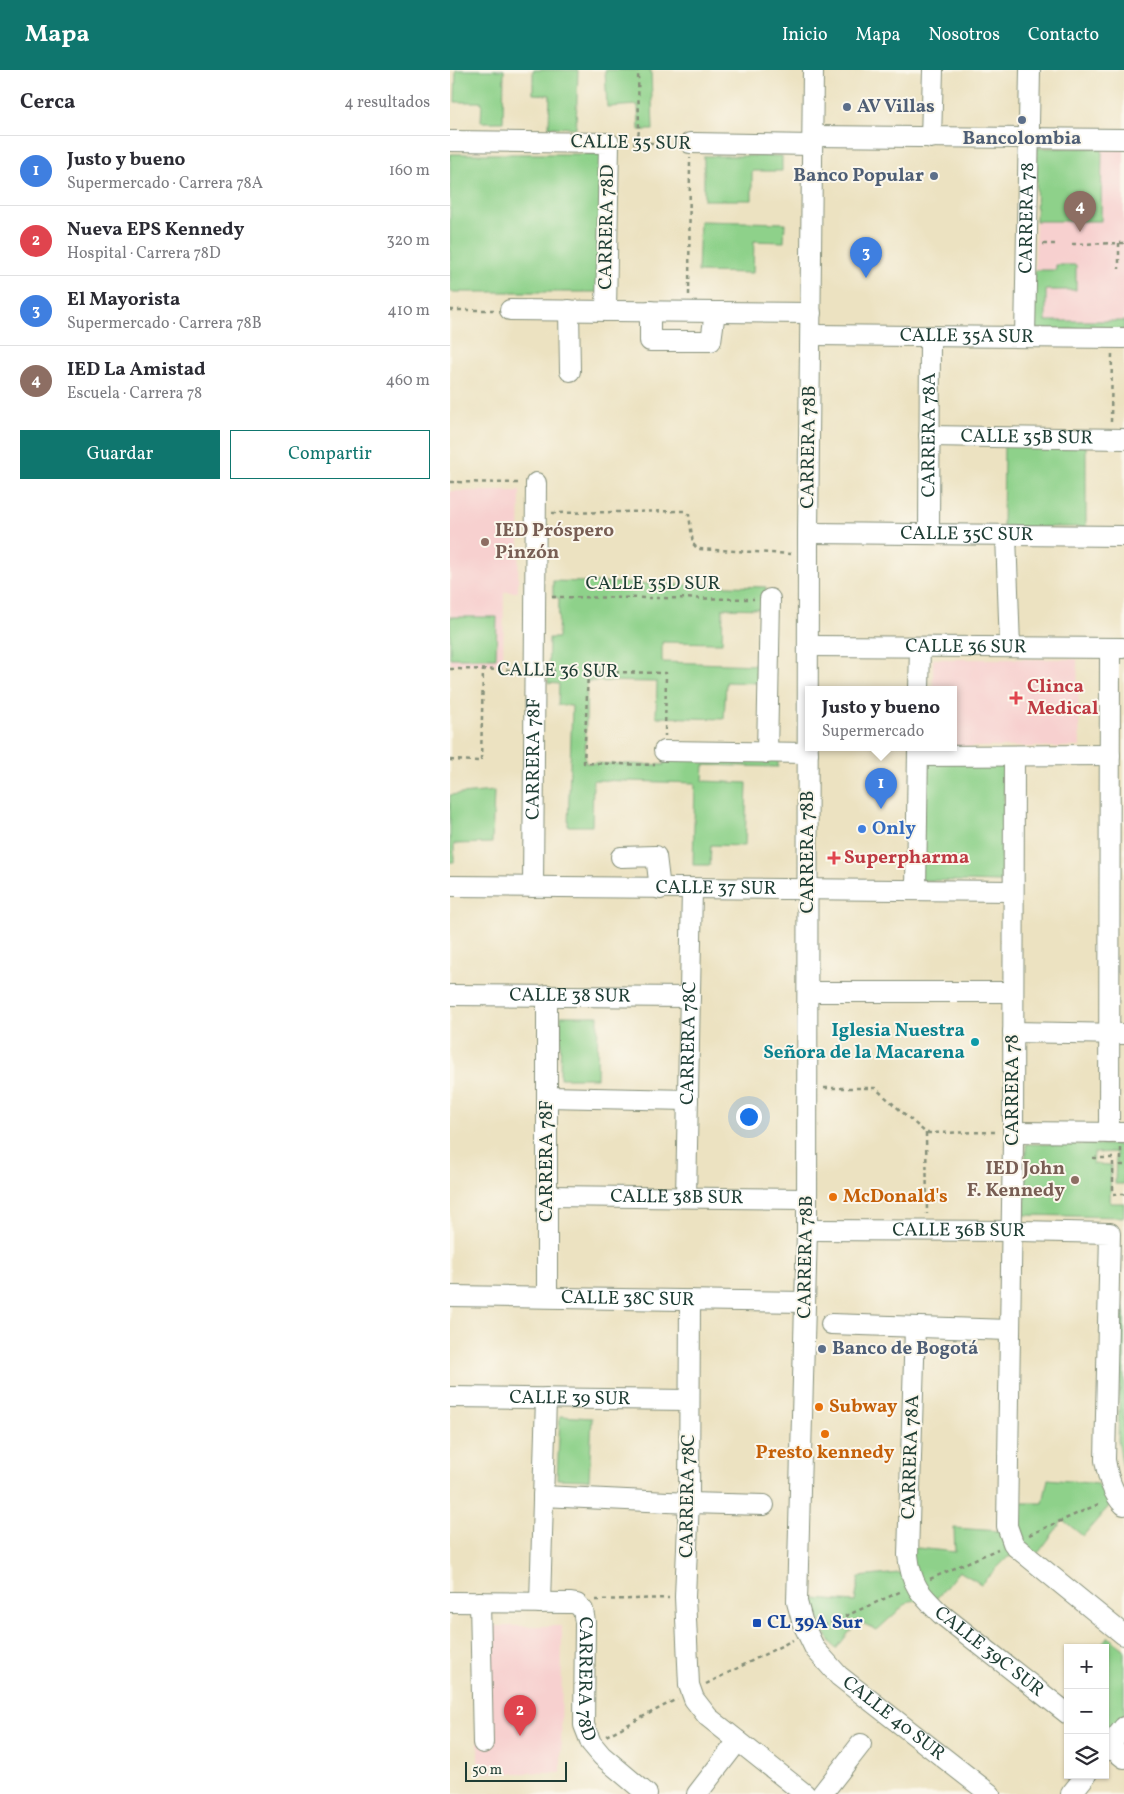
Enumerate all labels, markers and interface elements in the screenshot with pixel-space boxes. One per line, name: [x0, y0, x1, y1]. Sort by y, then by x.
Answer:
text: Mapa: [25, 18, 90, 52]
text: Inicio: [782, 23, 828, 48]
text: Mapa: [856, 23, 901, 48]
text: Nosotros: [929, 23, 1000, 48]
text: Contacto: [1028, 23, 1099, 48]
text: Cerca: [20, 88, 75, 117]
text: 4 resultados: [344, 92, 430, 114]
place label: AV Villas: [857, 94, 935, 120]
marker: AV Villas: [841, 101, 853, 113]
marker: Bancolombia: [1016, 114, 1028, 126]
place label: Bancolombia: [963, 126, 1081, 152]
street label: CALLE 35 SUR: [570, 129, 692, 157]
text: Justo y bueno: [67, 147, 185, 173]
text: 1: [33, 160, 39, 182]
text: 160 m: [389, 160, 430, 182]
street label: CARRERA 78: [1013, 162, 1041, 274]
place label: Banco Popular: [793, 163, 924, 189]
street label: CARRERA 78D: [593, 164, 621, 290]
marker: Banco Popular: [928, 170, 940, 182]
text: Supermercado · Carrera 78A: [67, 173, 263, 195]
pin: 4: [1064, 191, 1096, 232]
text: Nueva EPS Kennedy: [67, 217, 244, 243]
text: 2: [32, 230, 40, 252]
text: 320 m: [386, 230, 430, 252]
pin: 3: [850, 237, 882, 278]
text: Hospital · Carrera 78D: [67, 243, 221, 265]
text: El Mayorista: [67, 287, 180, 313]
text: 3: [32, 300, 40, 322]
text: 410 m: [387, 300, 430, 322]
text: Supermercado · Carrera 78B: [67, 313, 262, 335]
street label: CALLE 35A SUR: [900, 323, 1034, 350]
text: IED La Amistad: [67, 357, 206, 383]
text: 4: [31, 370, 41, 392]
text: 460 m: [386, 370, 430, 392]
street label: CARRERA 78A: [916, 373, 943, 497]
text: Escuela · Carrera 78: [67, 383, 202, 405]
street label: CARRERA 78B: [795, 385, 823, 509]
street label: CALLE 35B SUR: [960, 423, 1094, 452]
button: Guardar: [20, 430, 220, 479]
button: Compartir: [230, 430, 430, 479]
place label: IED Próspero Pinzón: [495, 518, 614, 566]
street label: CALLE 35C SUR: [900, 521, 1034, 548]
marker: IED Próspero Pinzón: [479, 536, 491, 548]
street label: CALLE 35D SUR: [586, 571, 720, 597]
street label: CALLE 36 SUR: [905, 634, 1027, 660]
street label: CALLE 36 SUR: [497, 657, 619, 685]
place label: Clinca Medical: [1027, 674, 1098, 722]
popup: [805, 686, 957, 751]
marker: Clinca Medical: [1009, 691, 1023, 705]
text: Justo y bueno: [822, 695, 940, 721]
street label: CARRERA 78F: [520, 698, 547, 820]
text: Supermercado: [822, 721, 924, 743]
pin: 1: [865, 768, 897, 809]
street label: CARRERA 78B: [795, 790, 821, 914]
place label: Only: [872, 816, 916, 842]
marker: Only: [856, 823, 868, 835]
place label: Superpharma: [844, 845, 969, 871]
marker: Superpharma: [828, 852, 840, 864]
street label: CALLE 37 SUR: [655, 875, 777, 902]
street label: CARRERA 78C: [675, 981, 703, 1105]
street label: CALLE 38 SUR: [509, 982, 631, 1010]
place label: Iglesia Nuestra Señora de la Macarena: [763, 1018, 965, 1066]
street label: CARRERA 78: [1000, 1034, 1026, 1146]
marker: Iglesia Nuestra Señora de la Macarena: [969, 1036, 981, 1048]
street label: CARRERA 78F: [534, 1100, 560, 1222]
your location: [736, 1104, 762, 1130]
place label: IED John F. Kennedy: [967, 1156, 1065, 1204]
marker: IED John F. Kennedy: [1069, 1174, 1081, 1186]
street label: CALLE 38B SUR: [610, 1184, 744, 1211]
place label: McDonald's: [843, 1184, 948, 1210]
marker: McDonald's: [827, 1191, 839, 1203]
street label: CARRERA 78B: [792, 1195, 820, 1319]
street label: CALLE 36B SUR: [892, 1217, 1026, 1244]
street label: CALLE 38C SUR: [561, 1285, 695, 1313]
place label: Banco de Bogotá: [832, 1336, 978, 1362]
marker: Banco de Bogotá: [816, 1343, 828, 1355]
street label: CALLE 39 SUR: [509, 1385, 631, 1412]
place label: Subway: [829, 1394, 898, 1420]
street label: CARRERA 78A: [896, 1394, 926, 1520]
marker: Subway: [813, 1401, 825, 1413]
marker: Presto kennedy: [819, 1428, 831, 1440]
street label: CARRERA 78C: [674, 1434, 702, 1558]
place label: Presto kennedy: [756, 1440, 895, 1466]
street label: CALLE 39C SUR: [928, 1600, 1050, 1703]
place label: CL 39A Sur: [767, 1610, 863, 1636]
street label: CARRERA 78D: [571, 1617, 602, 1746]
marker: CL 39A Sur: [751, 1617, 763, 1629]
map controls: [1064, 1644, 1109, 1779]
button: +: [1064, 1644, 1109, 1689]
street label: CALLE 40 SUR: [836, 1670, 951, 1767]
button: −: [1064, 1689, 1109, 1734]
pin: 2: [504, 1695, 536, 1736]
button: layers: [1064, 1734, 1109, 1779]
scale bar: [465, 1759, 568, 1782]
text: 50 m: [472, 1761, 502, 1780]

